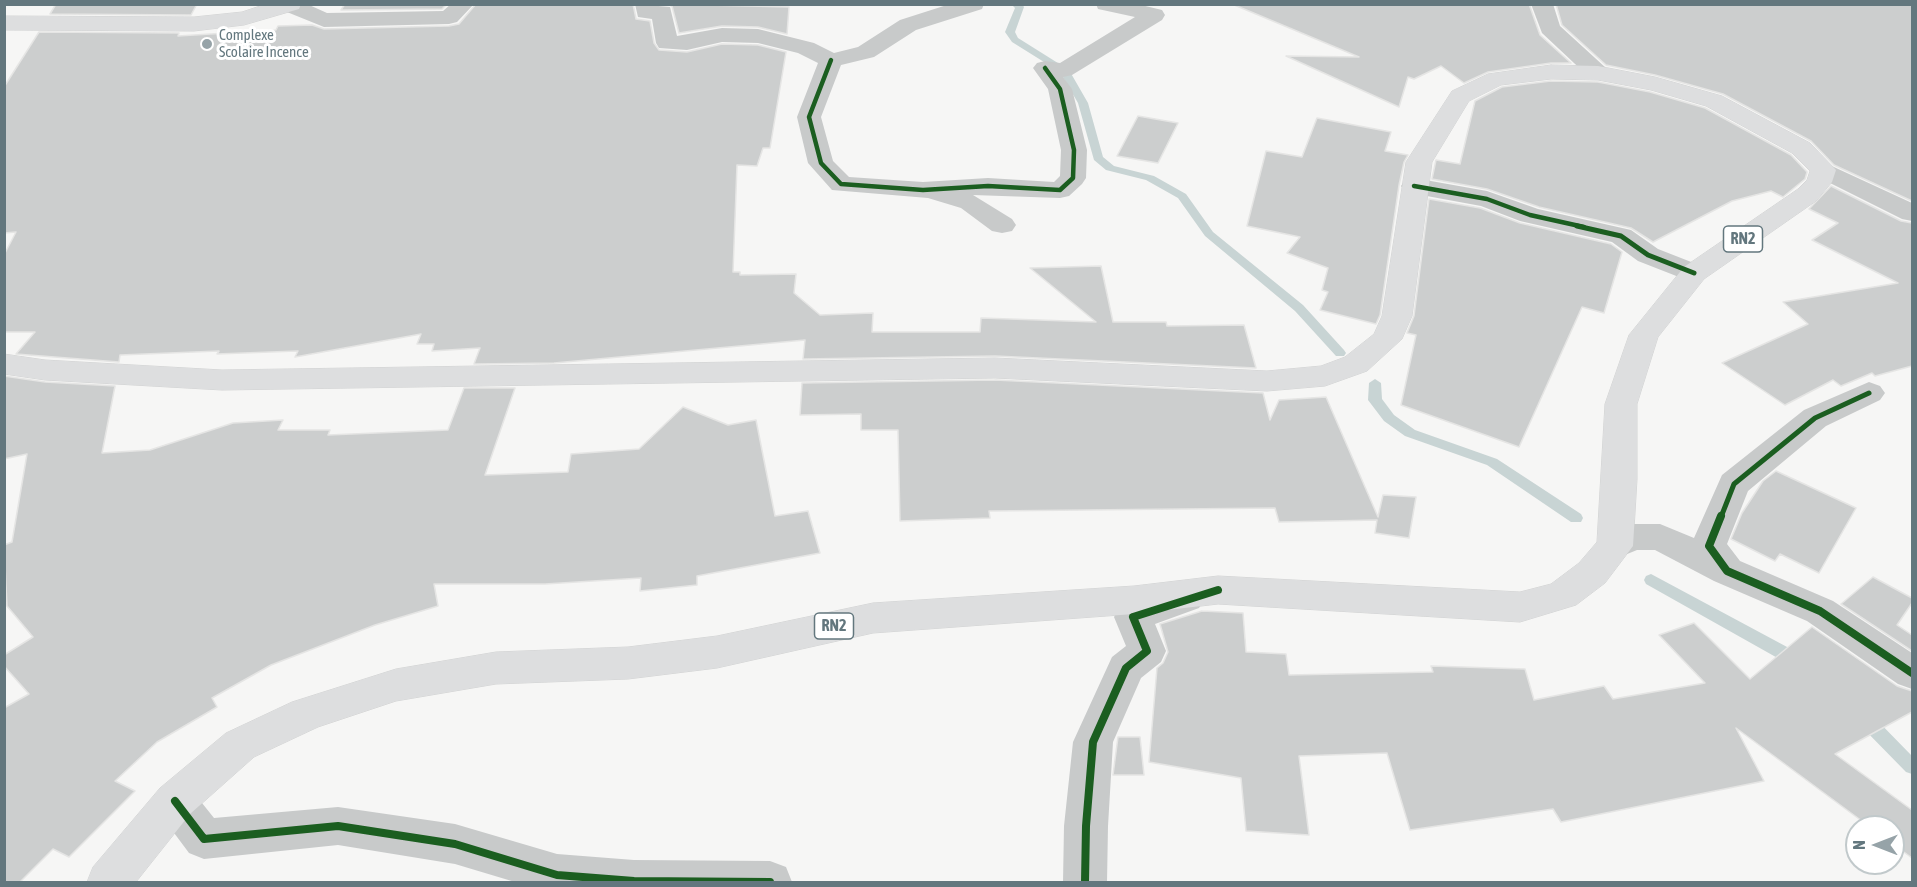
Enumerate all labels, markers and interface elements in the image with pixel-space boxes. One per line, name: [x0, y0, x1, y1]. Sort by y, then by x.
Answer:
place label: Complexe Scolaire Incence: [219, 26, 309, 61]
marker: Complexe Scolaire Incence: [200, 37, 214, 51]
road number: RN2: [1724, 226, 1762, 252]
road number: RN2: [814, 613, 854, 639]
north arrow: [1845, 815, 1905, 875]
text: N: [1850, 840, 1868, 850]

